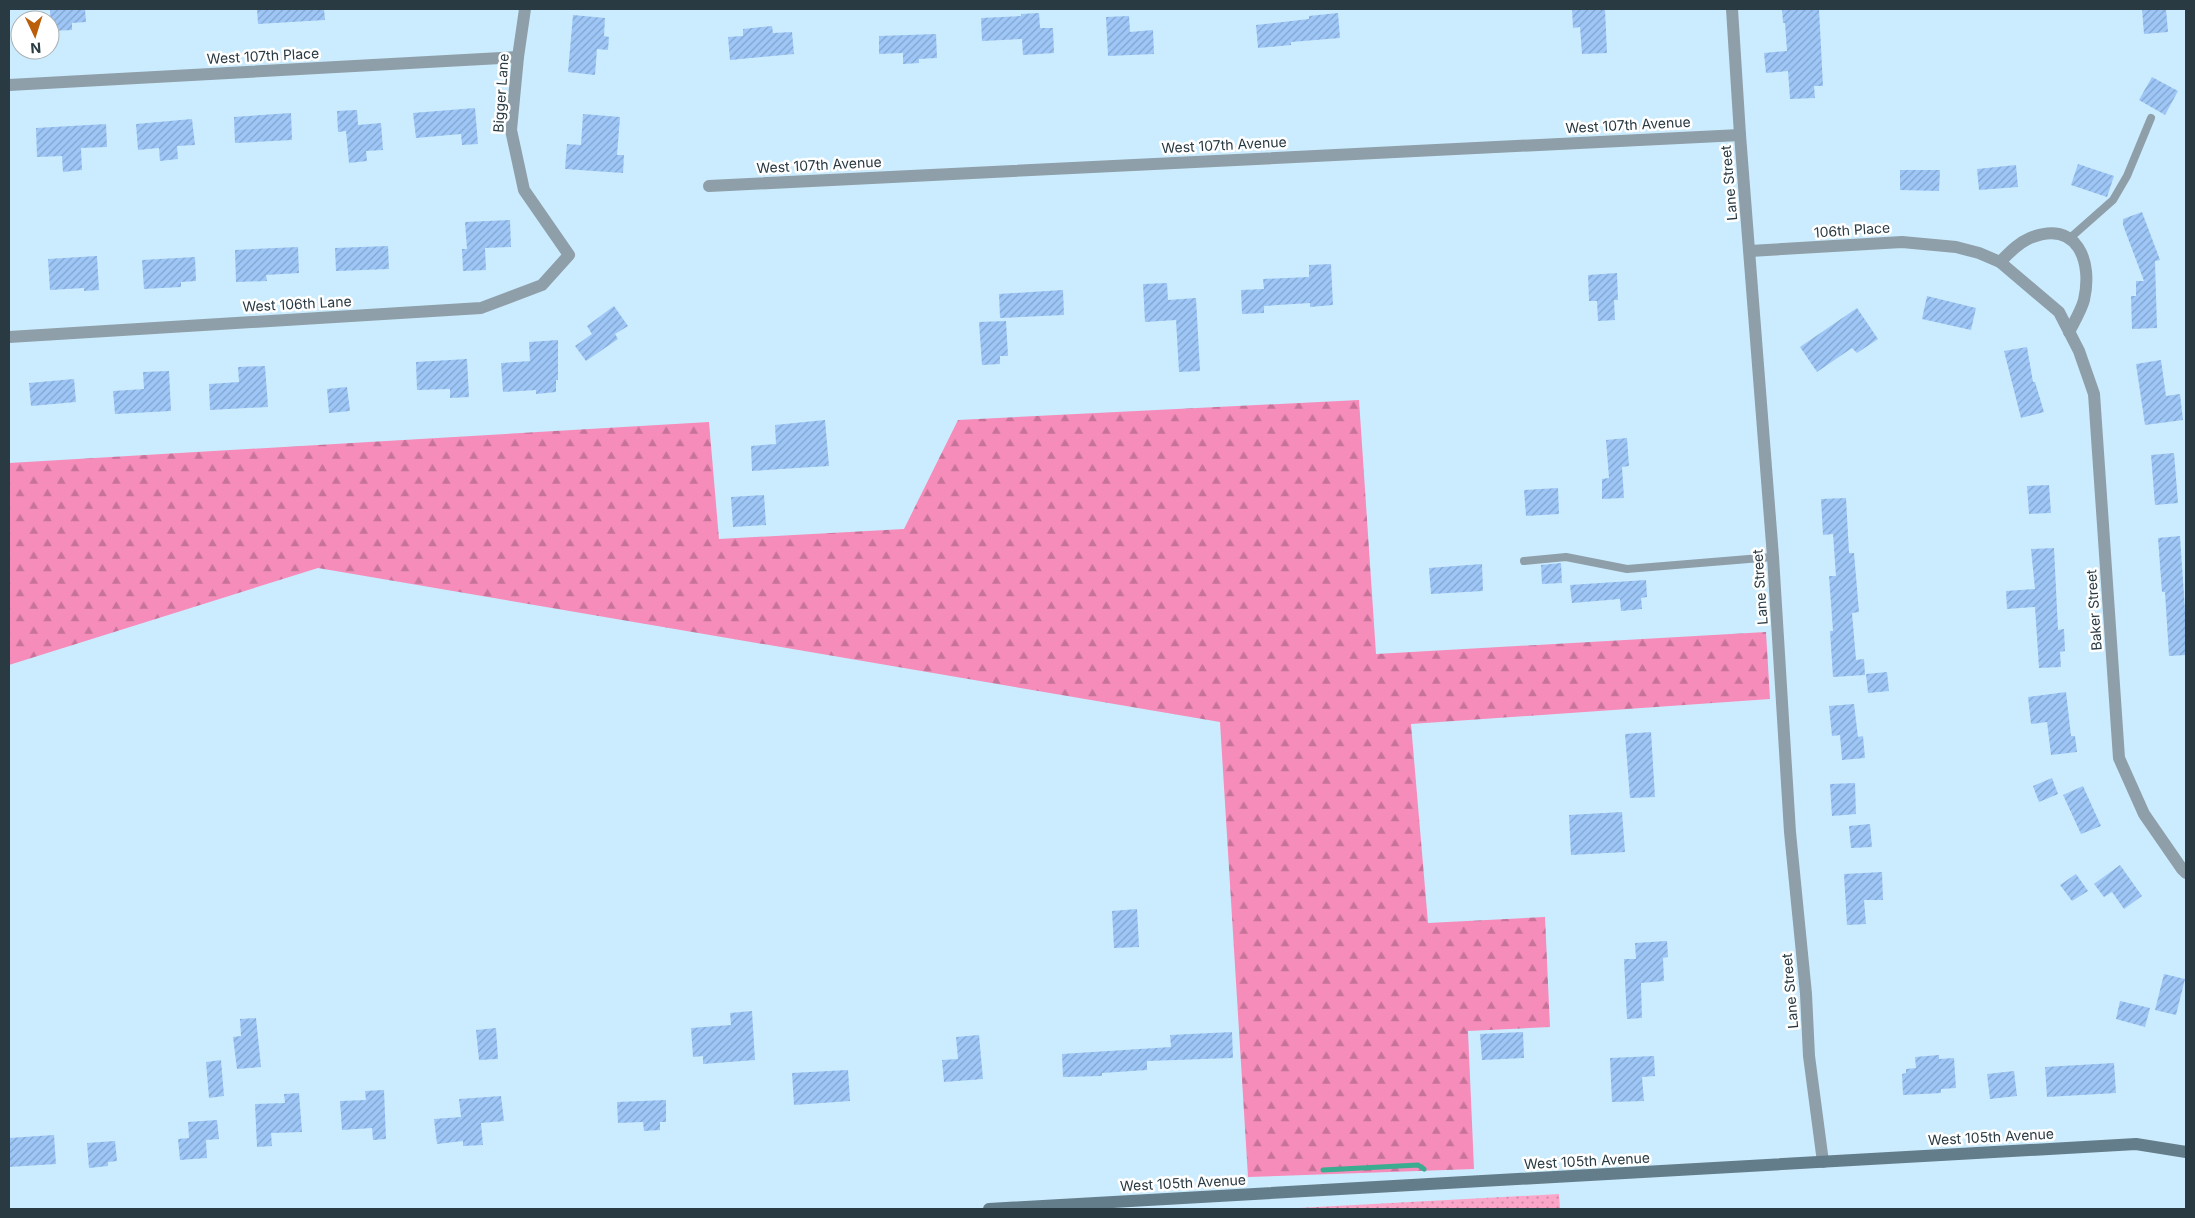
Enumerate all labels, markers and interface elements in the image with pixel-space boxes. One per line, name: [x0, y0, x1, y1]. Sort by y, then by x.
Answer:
north arrow: [10, 10, 60, 60]
text: N: [30, 40, 42, 57]
street label: West 107th Place: [206, 44, 320, 67]
street label: Bigger Lane: [489, 53, 512, 133]
street label: West 107th Avenue: [1565, 113, 1691, 136]
street label: West 107th Avenue: [1161, 133, 1287, 156]
street label: Lane Street: [1717, 144, 1740, 221]
street label: West 107th Avenue: [756, 153, 882, 176]
street label: 106th Place: [1813, 218, 1891, 241]
street label: West 106th Lane: [242, 292, 352, 315]
street label: Lane Street: [1748, 548, 1771, 625]
street label: Baker Street: [2082, 568, 2105, 651]
street label: Lane Street: [1778, 952, 1801, 1029]
street label: West 105th Avenue: [1928, 1125, 2054, 1148]
street label: West 105th Avenue: [1524, 1149, 1650, 1172]
street label: West 105th Avenue: [1120, 1171, 1246, 1194]

